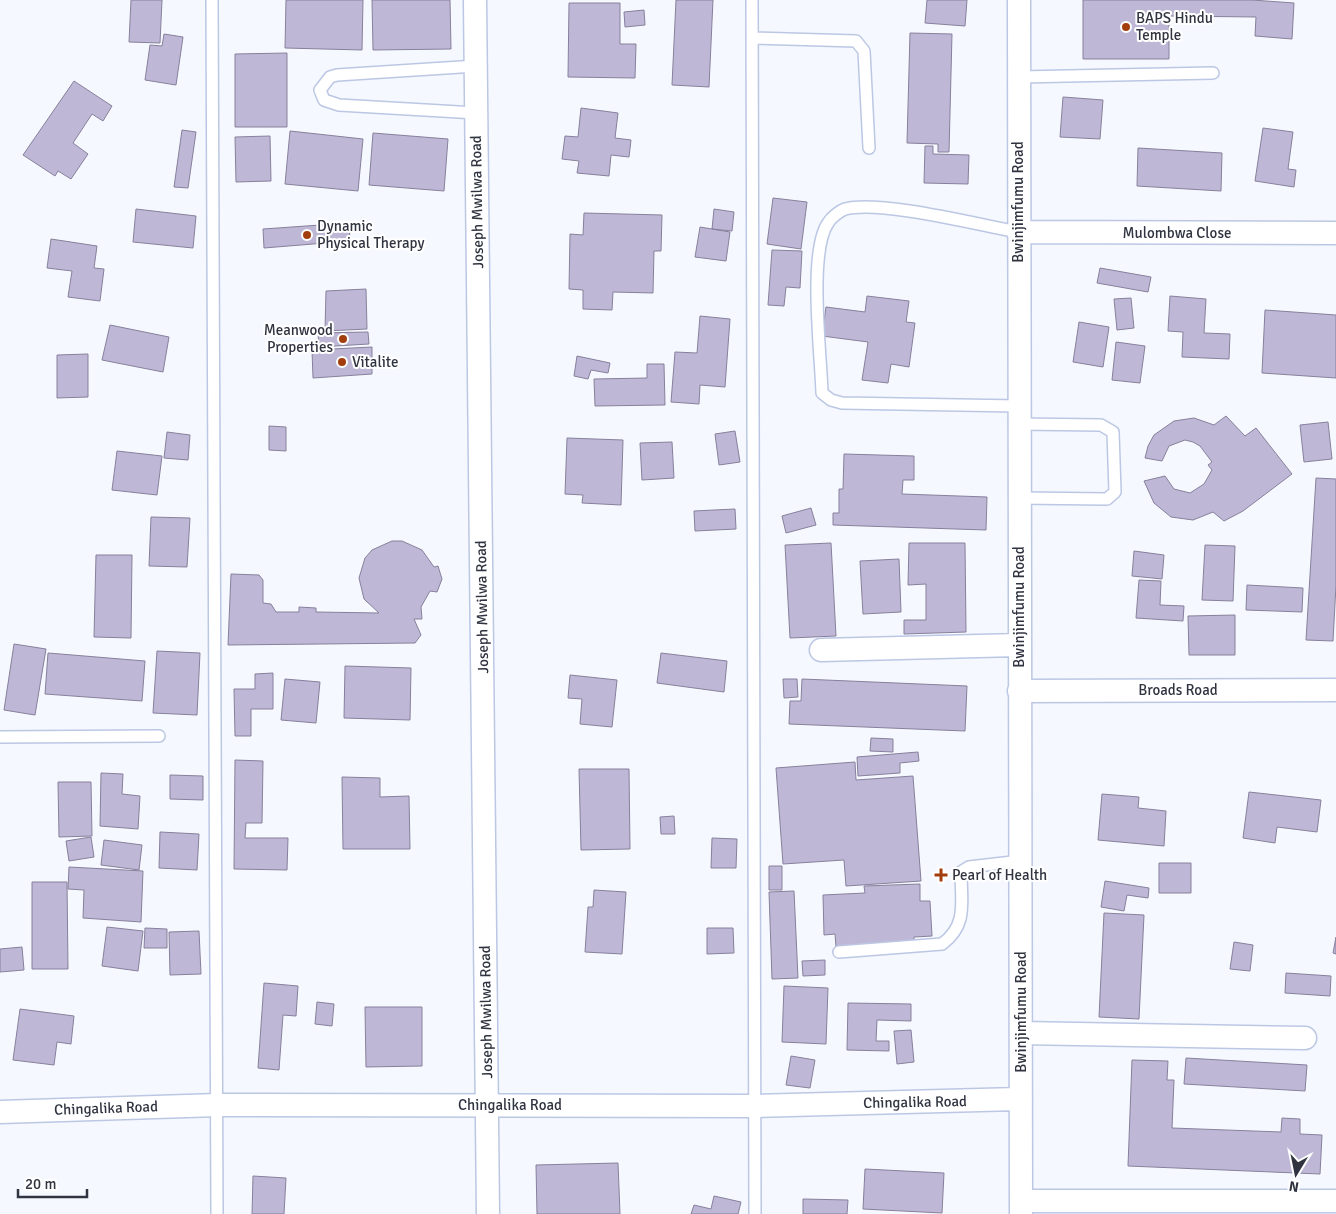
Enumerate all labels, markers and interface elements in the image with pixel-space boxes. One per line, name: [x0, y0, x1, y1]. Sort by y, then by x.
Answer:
place label: BAPS Hindu Temple: [1136, 9, 1213, 44]
marker: BAPS Hindu Temple: [1120, 21, 1132, 33]
street label: Joseph Mwilwa Road: [467, 135, 487, 269]
street label: Bwinjimfumu Road: [1009, 141, 1027, 263]
place label: Dynamic Physical Therapy: [317, 217, 425, 252]
street label: Mulombwa Close: [1122, 224, 1232, 242]
marker: Dynamic Physical Therapy: [301, 229, 313, 241]
place label: Meanwood Properties: [264, 321, 333, 356]
marker: Meanwood Properties: [337, 333, 349, 345]
place label: Vitalite: [352, 353, 398, 371]
marker: Vitalite: [336, 356, 348, 368]
street label: Joseph Mwilwa Road: [472, 540, 492, 674]
street label: Bwinjimfumu Road: [1010, 546, 1028, 668]
street label: Broads Road: [1138, 681, 1218, 699]
place label: Pearl of Health: [952, 866, 1047, 884]
marker: Pearl of Health: [934, 868, 948, 882]
street label: Joseph Mwilwa Road: [476, 945, 496, 1079]
street label: Bwinjimfumu Road: [1012, 951, 1030, 1073]
street label: Chingalika Road: [863, 1092, 967, 1112]
street label: Chingalika Road: [458, 1096, 562, 1114]
street label: Chingalika Road: [54, 1097, 158, 1119]
north arrow: [1271, 1149, 1321, 1199]
scale bar: [18, 1166, 86, 1198]
text: 20 m: [25, 1175, 56, 1193]
text: N: [1288, 1177, 1300, 1196]

